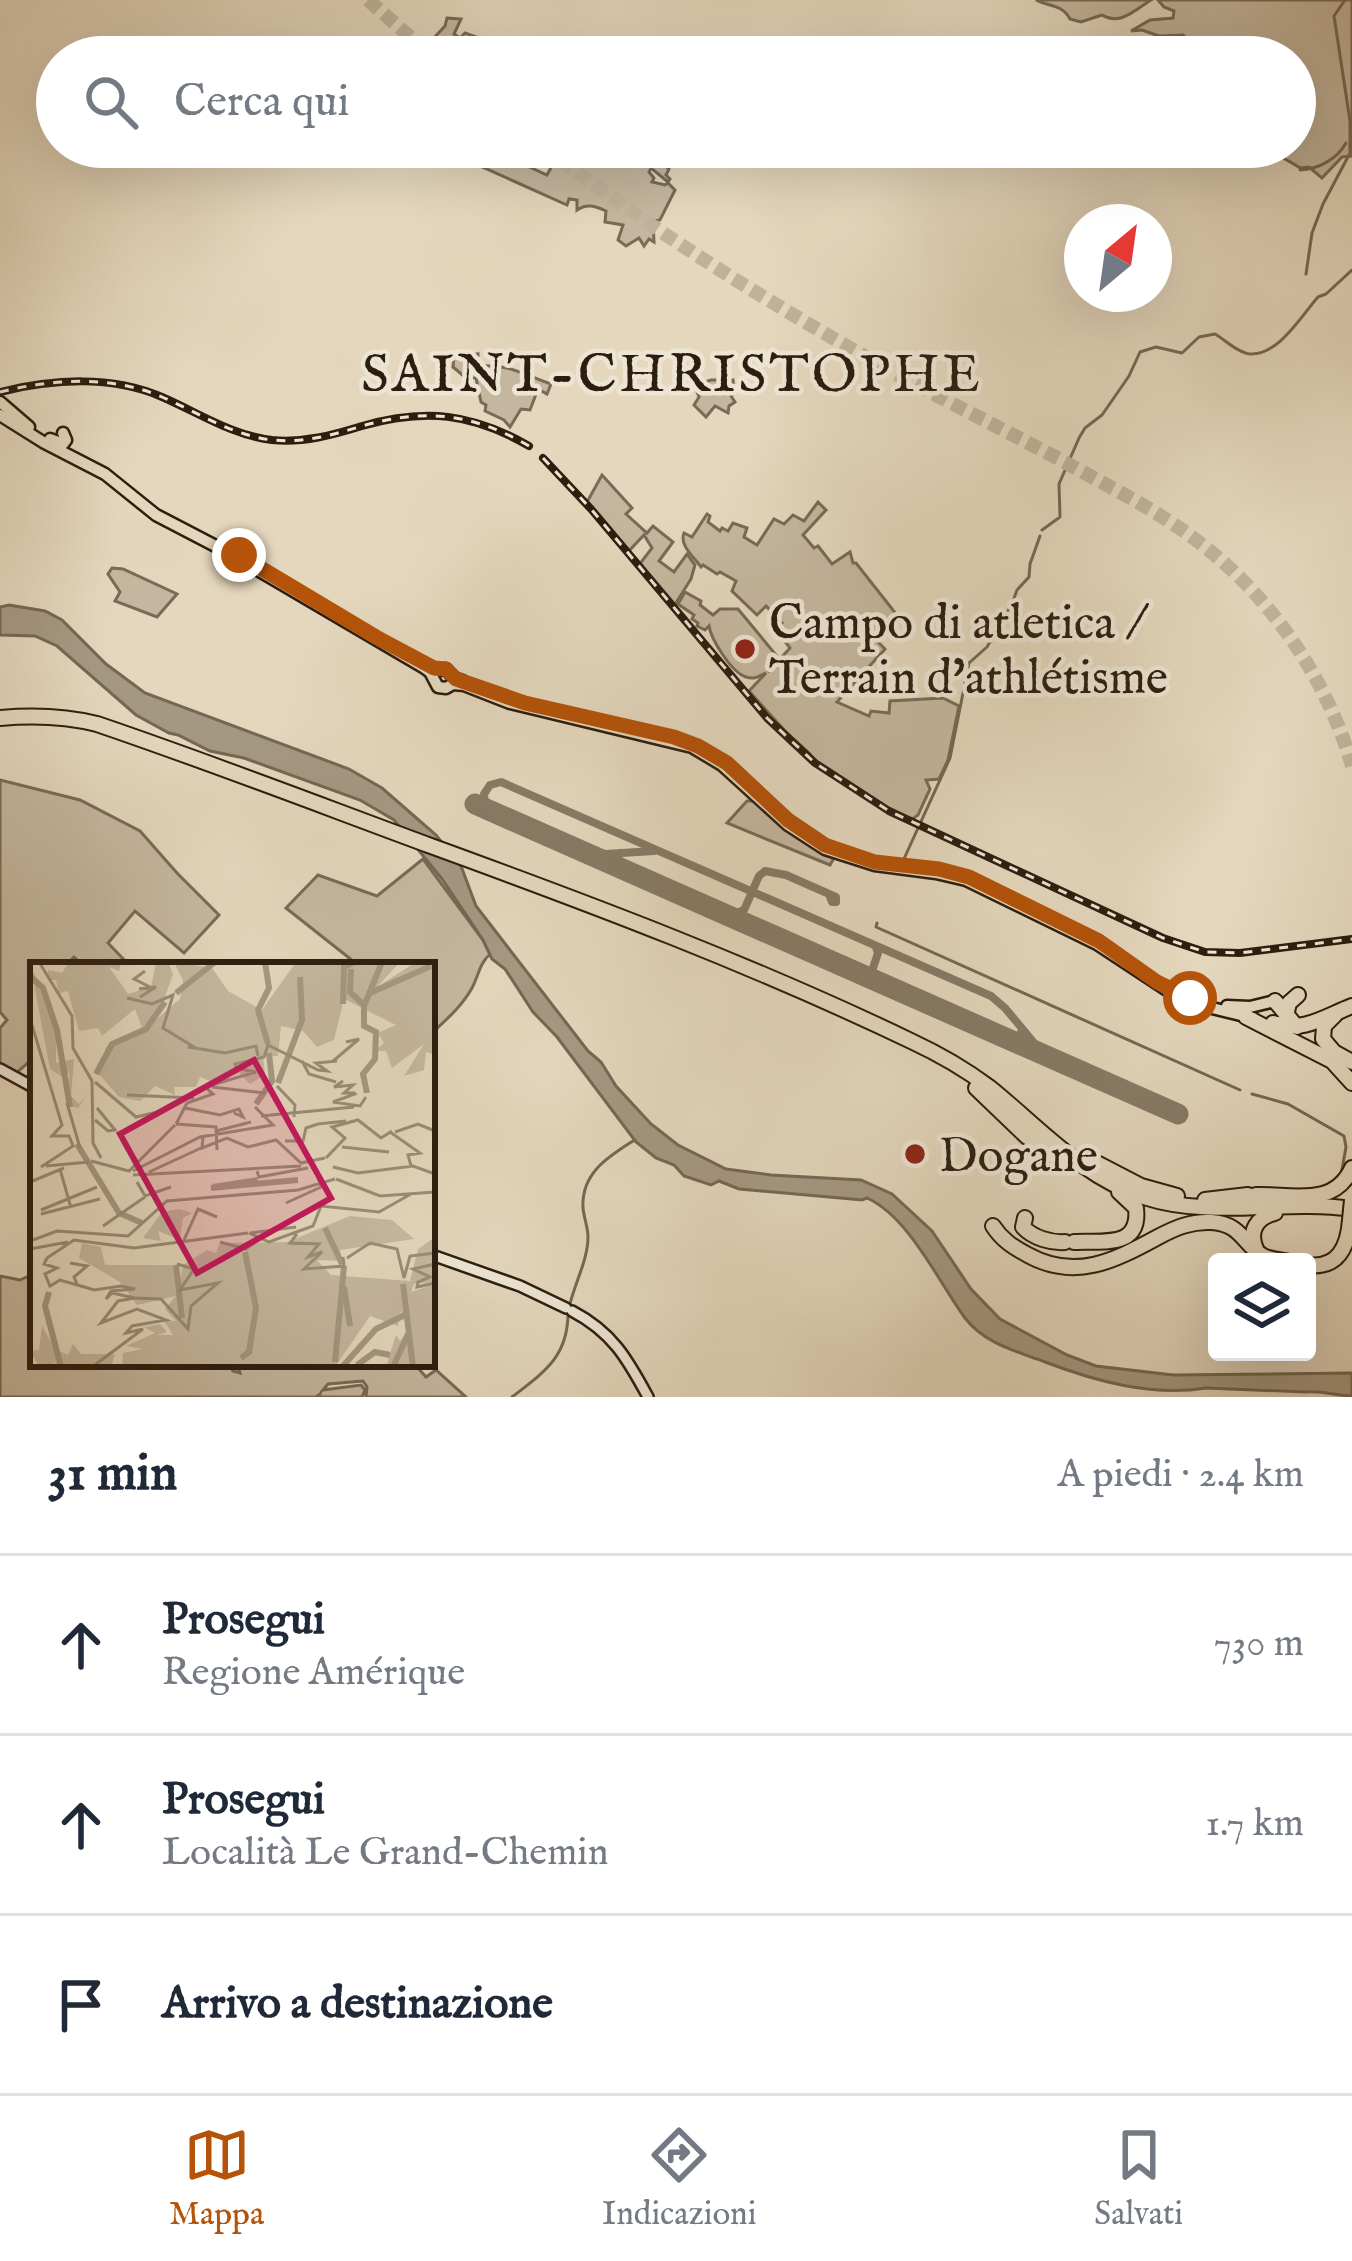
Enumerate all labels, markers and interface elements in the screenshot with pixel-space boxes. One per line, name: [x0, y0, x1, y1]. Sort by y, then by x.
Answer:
search box: [36, 36, 1316, 168]
icon: search: [78, 69, 144, 135]
text: Cerca qui: [174, 74, 350, 131]
north arrow: [1064, 204, 1172, 312]
district label: SAINT-CHRISTOPHE: [361, 342, 983, 411]
route end: [212, 528, 266, 582]
place label: Campo di atletica / Terrain d'athlétisme: [769, 595, 1168, 710]
marker: Campo di atletica / Terrain d'athlétisme: [732, 636, 758, 662]
inset map: [30, 962, 435, 1367]
route start: [1163, 971, 1217, 1025]
place label: Dogane: [939, 1128, 1098, 1188]
marker: Dogane: [902, 1141, 928, 1167]
map controls: [1208, 1253, 1316, 1361]
button: layers: [1208, 1253, 1316, 1361]
text: 31 min: [48, 1443, 177, 1508]
text: A piedi · 2.4 km: [1058, 1451, 1304, 1500]
text: Prosegui: [162, 1592, 325, 1649]
icon: ahead: [48, 1612, 114, 1678]
text: 730 m: [1213, 1620, 1304, 1669]
text: Regione Amérique: [162, 1649, 465, 1698]
text: Prosegui: [162, 1772, 325, 1829]
icon: ahead: [48, 1792, 114, 1858]
text: 1.7 km: [1205, 1800, 1304, 1849]
text: Località Le Grand-Chemin: [162, 1829, 609, 1878]
icon: arrive: [48, 1972, 114, 2038]
text: Arrivo a destinazione: [162, 1976, 553, 2033]
tab: Mappa: [169, 2122, 264, 2236]
tab: Indicazioni: [602, 2122, 757, 2236]
tab: Salvati: [1094, 2122, 1183, 2236]

